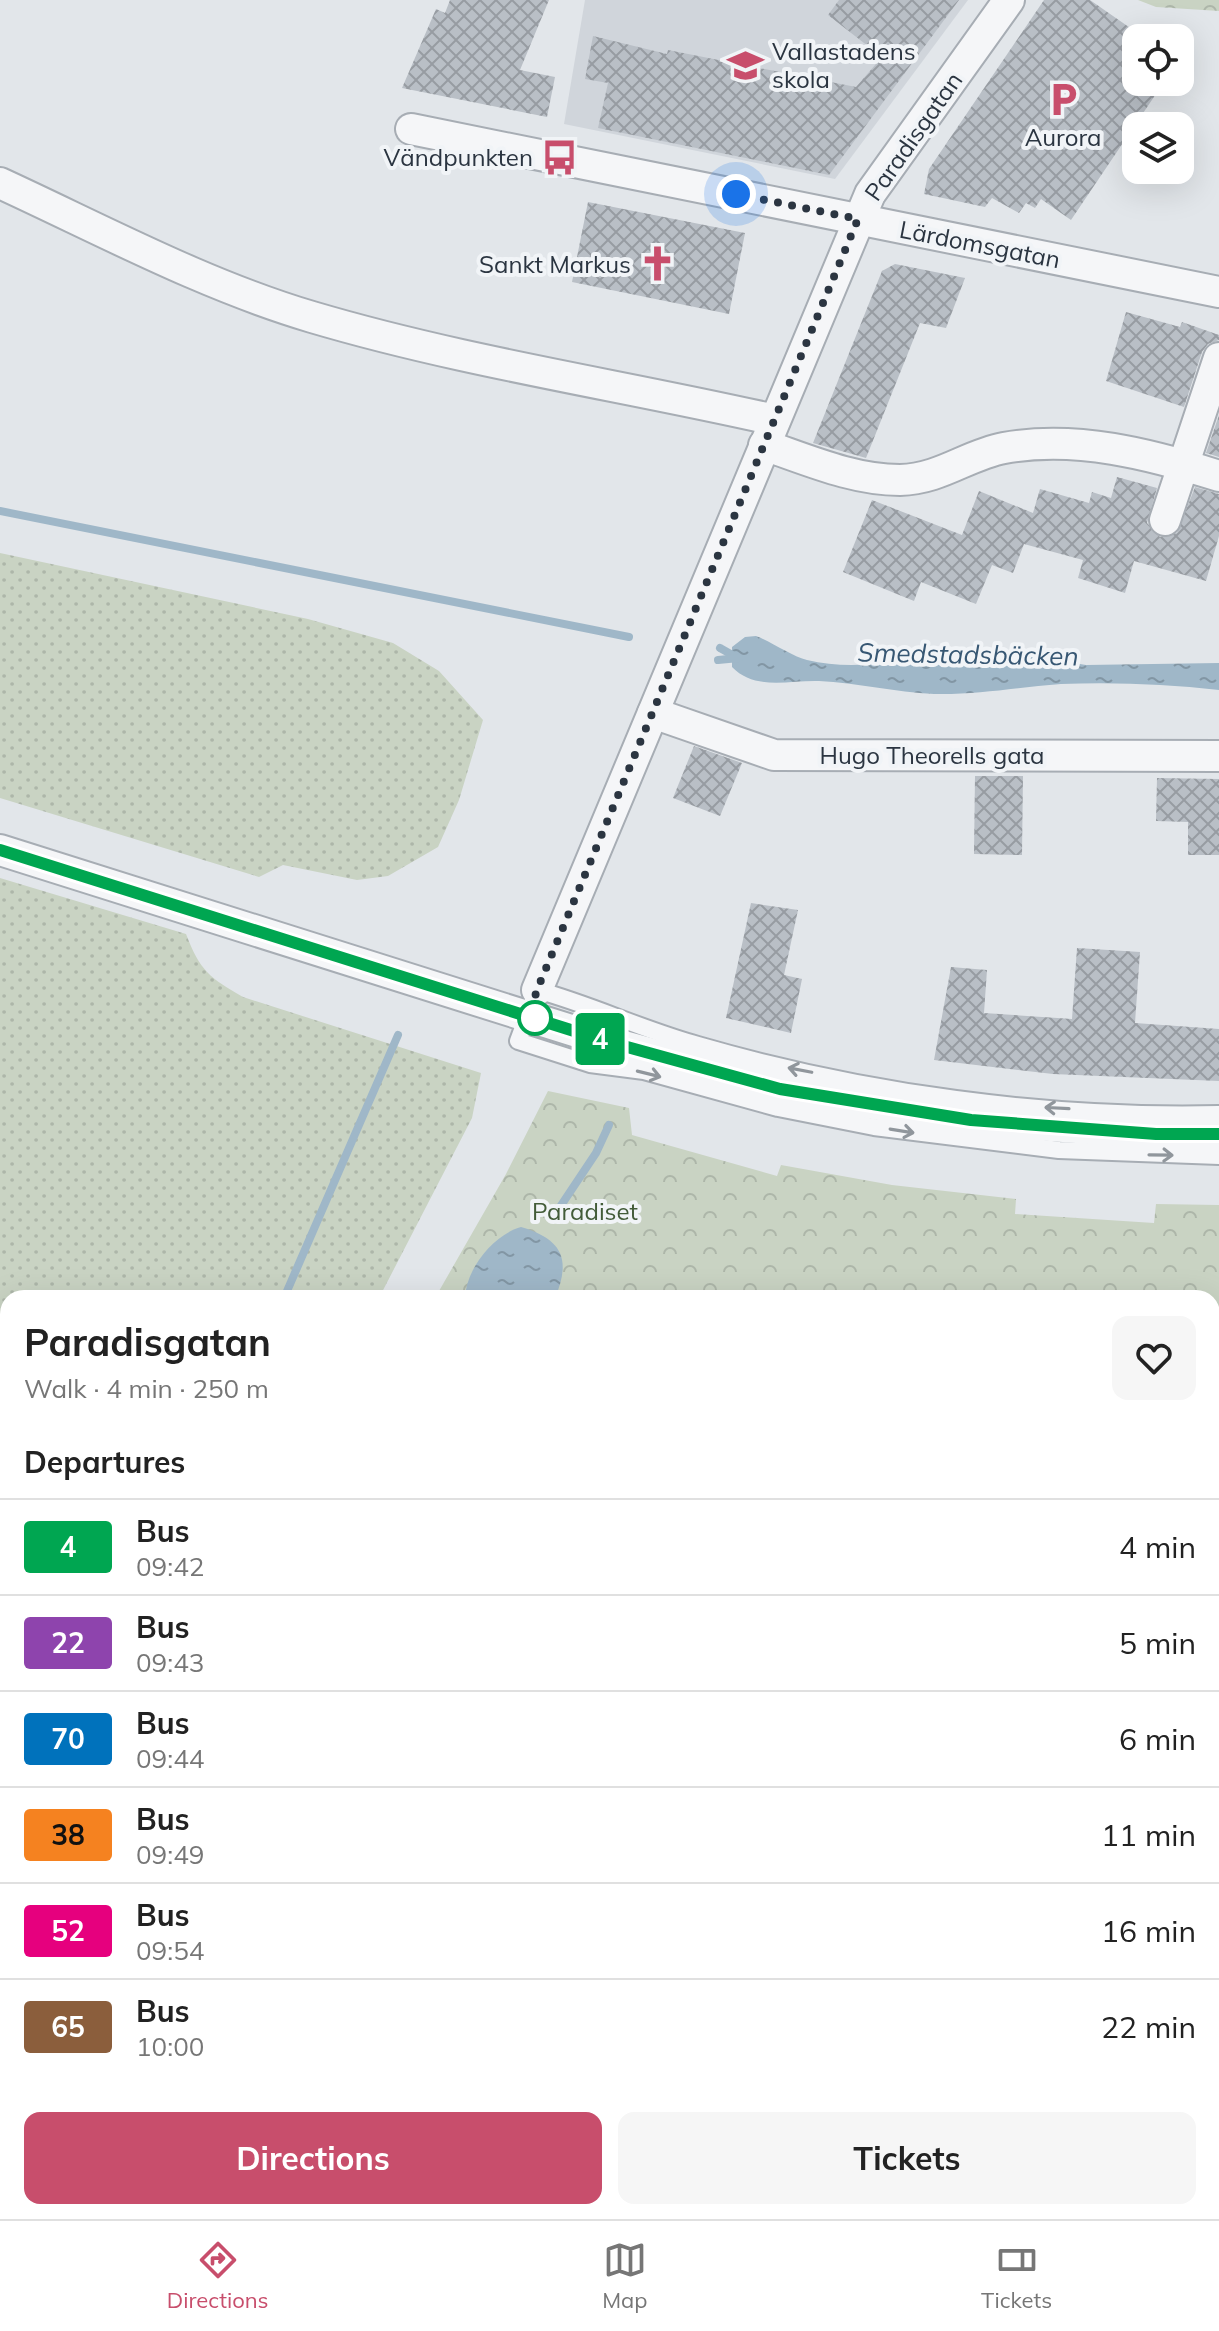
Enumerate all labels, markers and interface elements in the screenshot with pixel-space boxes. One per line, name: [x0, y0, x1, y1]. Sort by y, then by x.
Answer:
map controls: [1122, 24, 1194, 184]
button: locate: [1122, 24, 1194, 96]
place label: Vallastadens skola: [772, 36, 916, 94]
school or university icon: Vallastadens skola: [727, 46, 765, 84]
street label: Paradisgatan: [858, 66, 968, 206]
parking icon: Aurora: [1044, 81, 1082, 119]
button: layers: [1122, 112, 1194, 184]
place label: Aurora: [1025, 122, 1101, 152]
bus stop icon: Vändpunkten: [540, 138, 578, 176]
place label: Vändpunkten: [384, 142, 533, 172]
your location: [716, 174, 756, 214]
street label: Lärdomsgatan: [897, 214, 1063, 274]
church icon: Sankt Markus: [638, 245, 676, 283]
place label: Sankt Markus: [479, 249, 631, 279]
water label: Smedstadsbäcken: [857, 636, 1079, 672]
street label: Hugo Theorells gata: [820, 740, 1044, 770]
unlabelled marker: [518, 1001, 552, 1035]
line badge: 4: [574, 1013, 626, 1065]
text: 4: [592, 1021, 608, 1056]
one-way arrow: [788, 1061, 814, 1076]
one-way arrow: [635, 1067, 661, 1082]
one-way arrow: [1044, 1100, 1071, 1115]
one-way arrow: [889, 1124, 914, 1139]
one-way arrow: [1147, 1148, 1174, 1163]
park label: Paradiset: [532, 1196, 638, 1226]
button: heart: [1112, 1316, 1196, 1400]
text: Paradisgatan: [24, 1318, 271, 1366]
text: Walk · 4 min · 250 m: [24, 1372, 269, 1405]
text: Departures: [24, 1443, 185, 1481]
text: Bus: [136, 1512, 190, 1550]
text: 4 min: [1119, 1528, 1196, 1566]
text: 4: [60, 1529, 76, 1564]
text: 09:42: [136, 1550, 204, 1583]
text: Bus: [136, 1608, 190, 1646]
text: 5 min: [1119, 1624, 1196, 1662]
text: 22: [51, 1625, 85, 1660]
text: 09:43: [136, 1646, 204, 1679]
text: Bus: [136, 1704, 190, 1742]
text: 6 min: [1119, 1720, 1196, 1758]
text: 70: [51, 1721, 85, 1756]
text: 09:44: [136, 1742, 204, 1775]
text: Bus: [136, 1800, 190, 1838]
text: 11 min: [1101, 1816, 1196, 1854]
text: 38: [51, 1817, 85, 1852]
text: 09:49: [136, 1838, 204, 1871]
text: Bus: [136, 1896, 190, 1934]
text: 16 min: [1101, 1912, 1196, 1950]
text: 52: [51, 1913, 85, 1948]
text: 09:54: [136, 1934, 204, 1967]
text: Bus: [136, 1992, 190, 2030]
text: 22 min: [1101, 2008, 1196, 2046]
text: 65: [51, 2009, 85, 2044]
text: 10:00: [136, 2030, 204, 2063]
button: Directions: [24, 2112, 602, 2204]
button: Tickets: [618, 2112, 1196, 2204]
tab: Directions: [167, 2238, 269, 2314]
tab: Map: [602, 2238, 647, 2314]
tab: Tickets: [981, 2238, 1052, 2314]

